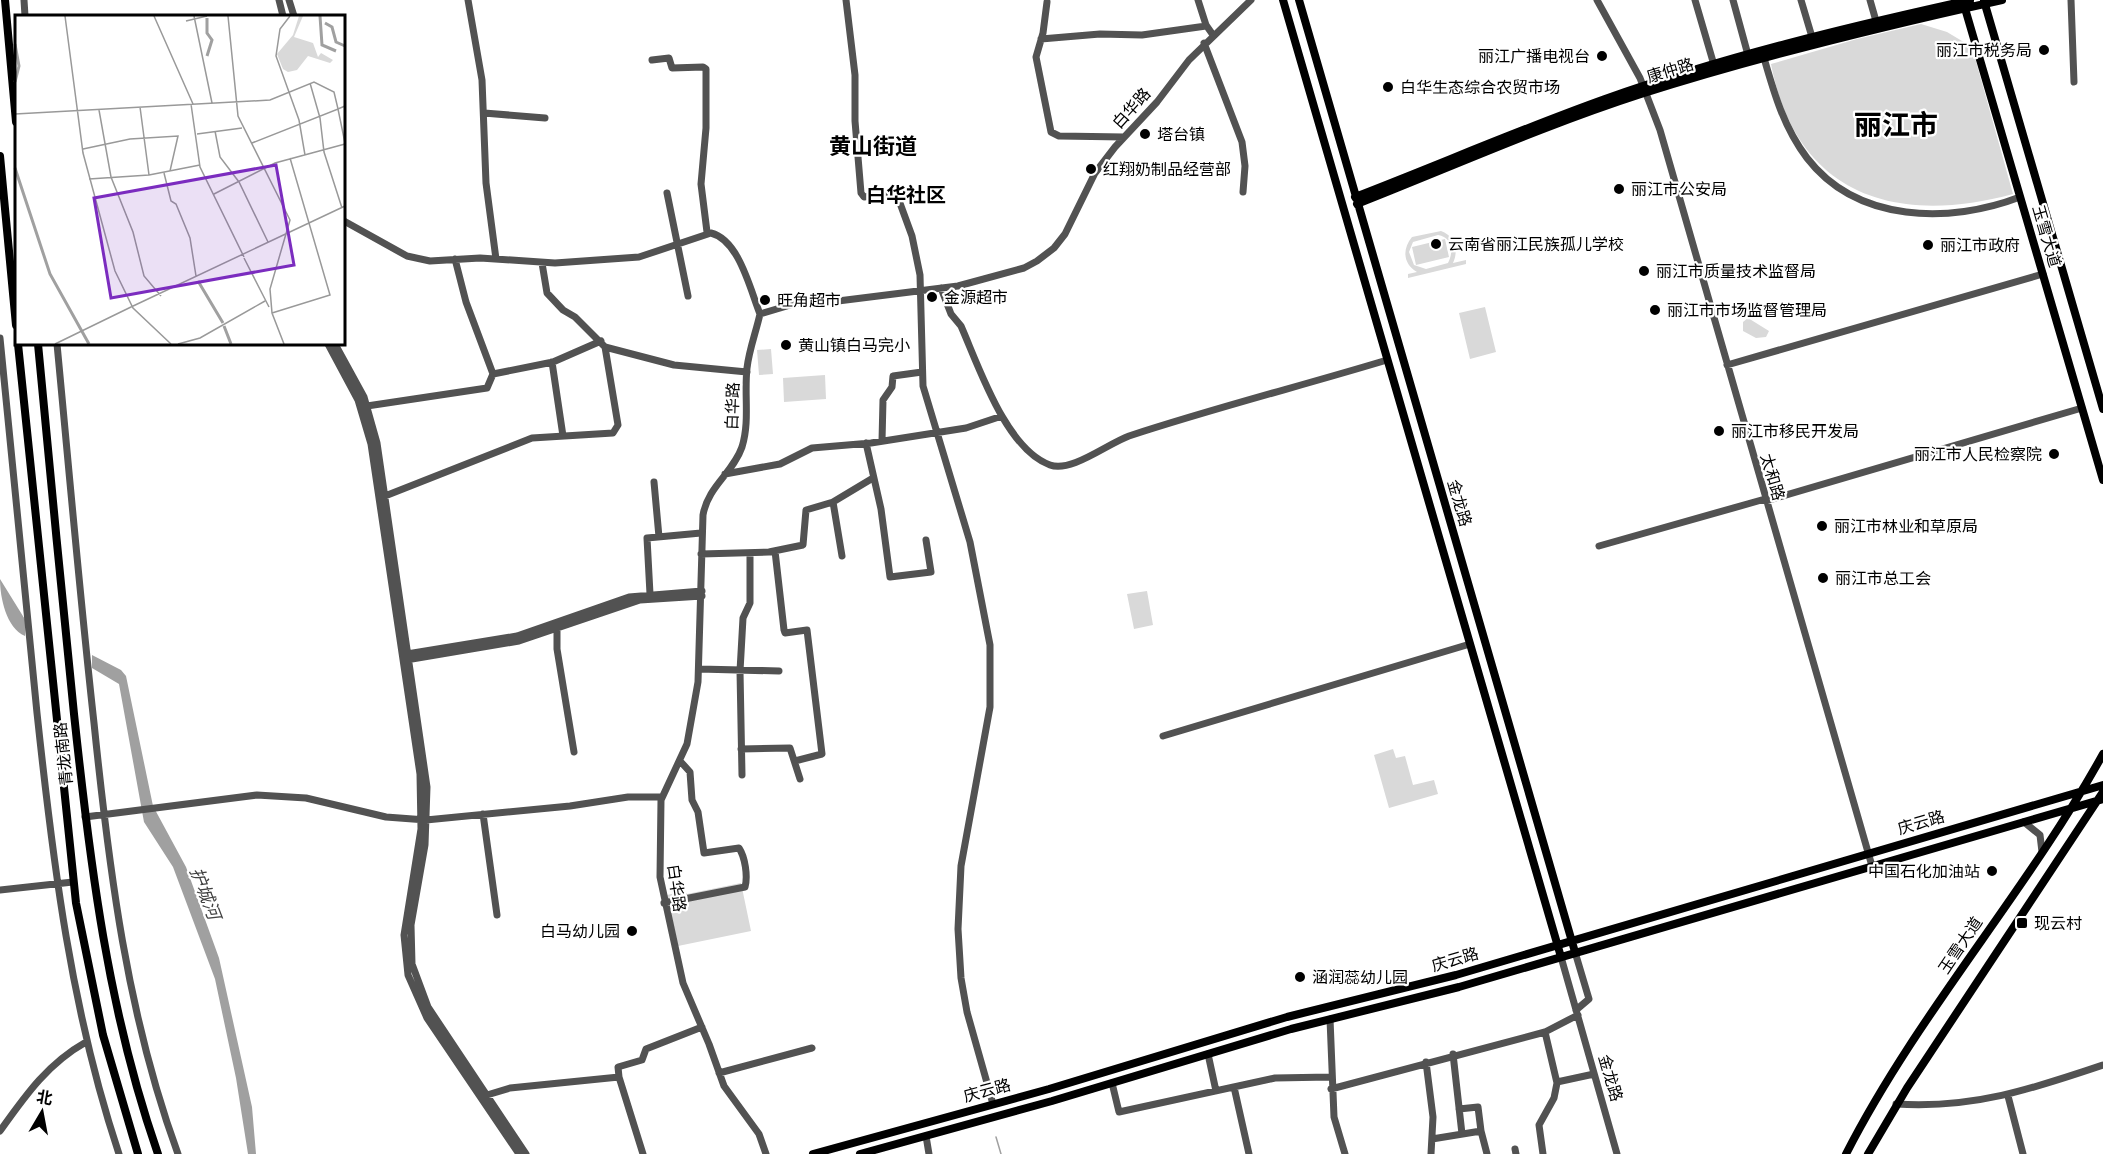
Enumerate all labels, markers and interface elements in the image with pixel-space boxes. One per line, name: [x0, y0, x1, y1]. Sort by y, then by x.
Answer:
inset map: [15, 15, 345, 345]
place label: 丽江市税务局: [1936, 41, 2032, 59]
marker: 丽江市税务局: [2037, 43, 2051, 57]
place label: 丽江广播电视台: [1478, 47, 1590, 65]
marker: 丽江广播电视台: [1595, 49, 1609, 63]
street label: 康仲路: [1644, 54, 1696, 86]
place label: 白华生态综合农贸市场: [1400, 78, 1560, 96]
marker: 白华生态综合农贸市场: [1381, 80, 1395, 94]
street label: 白华路: [1108, 84, 1154, 132]
district label: 丽江市: [1854, 109, 1938, 140]
place label: 塔台镇: [1157, 125, 1205, 143]
marker: 塔台镇: [1138, 127, 1152, 141]
district label: 黄山街道: [829, 133, 917, 158]
place label: 红翔奶制品经营部: [1103, 160, 1231, 178]
marker: 红翔奶制品经营部: [1084, 162, 1098, 176]
place label: 丽江市公安局: [1631, 180, 1727, 198]
marker: 丽江市公安局: [1612, 182, 1626, 196]
district label: 白华社区: [866, 183, 946, 206]
street label: 玉雪大道: [2030, 203, 2064, 269]
place label: 云南省丽江民族孤儿学校: [1448, 235, 1624, 253]
place label: 丽江市政府: [1940, 236, 2020, 254]
marker: 云南省丽江民族孤儿学校: [1429, 237, 1443, 251]
marker: 丽江市政府: [1921, 238, 1935, 252]
place label: 丽江市质量技术监督局: [1656, 262, 1816, 280]
marker: 丽江市质量技术监督局: [1637, 264, 1651, 278]
place label: 金源超市: [944, 288, 1008, 306]
marker: 金源超市: [925, 290, 939, 304]
place label: 旺角超市: [777, 291, 841, 309]
marker: 旺角超市: [758, 293, 772, 307]
place label: 丽江市市场监督管理局: [1667, 301, 1827, 319]
marker: 丽江市市场监督管理局: [1648, 303, 1662, 317]
place label: 黄山镇白马完小: [798, 336, 910, 354]
marker: 黄山镇白马完小: [779, 338, 793, 352]
street label: 白华路: [722, 382, 742, 430]
place label: 丽江市移民开发局: [1731, 422, 1859, 440]
marker: 丽江市移民开发局: [1712, 424, 1726, 438]
place label: 丽江市人民检察院: [1914, 445, 2042, 463]
marker: 丽江市人民检察院: [2047, 447, 2061, 461]
street label: 太和路: [1758, 451, 1788, 503]
street label: 金龙路: [1445, 477, 1475, 529]
place label: 丽江市林业和草原局: [1834, 517, 1978, 535]
marker: 丽江市林业和草原局: [1815, 519, 1829, 533]
place label: 丽江市总工会: [1835, 569, 1931, 587]
marker: 丽江市总工会: [1816, 571, 1830, 585]
street label: 青龙南路: [51, 721, 75, 787]
street label: 庆云路: [1895, 807, 1947, 837]
place label: 中国石化加油站: [1868, 862, 1980, 880]
street label: 白华路: [665, 863, 689, 913]
water label: 护城河: [187, 864, 226, 925]
marker: 中国石化加油站: [1985, 864, 1999, 878]
street label: 玉雪大道: [1935, 913, 1985, 977]
place label: 现云村: [2034, 914, 2082, 932]
marker: 现云村: [2015, 916, 2029, 930]
place label: 白马幼儿园: [540, 922, 620, 940]
marker: 白马幼儿园: [625, 924, 639, 938]
street label: 庆云路: [1429, 944, 1481, 974]
place label: 涵润蕊幼儿园: [1312, 968, 1408, 986]
marker: 涵润蕊幼儿园: [1293, 970, 1307, 984]
street label: 金龙路: [1596, 1052, 1626, 1104]
street label: 庆云路: [961, 1075, 1013, 1105]
north arrow: [12, 1082, 72, 1142]
text: 北: [35, 1087, 54, 1107]

